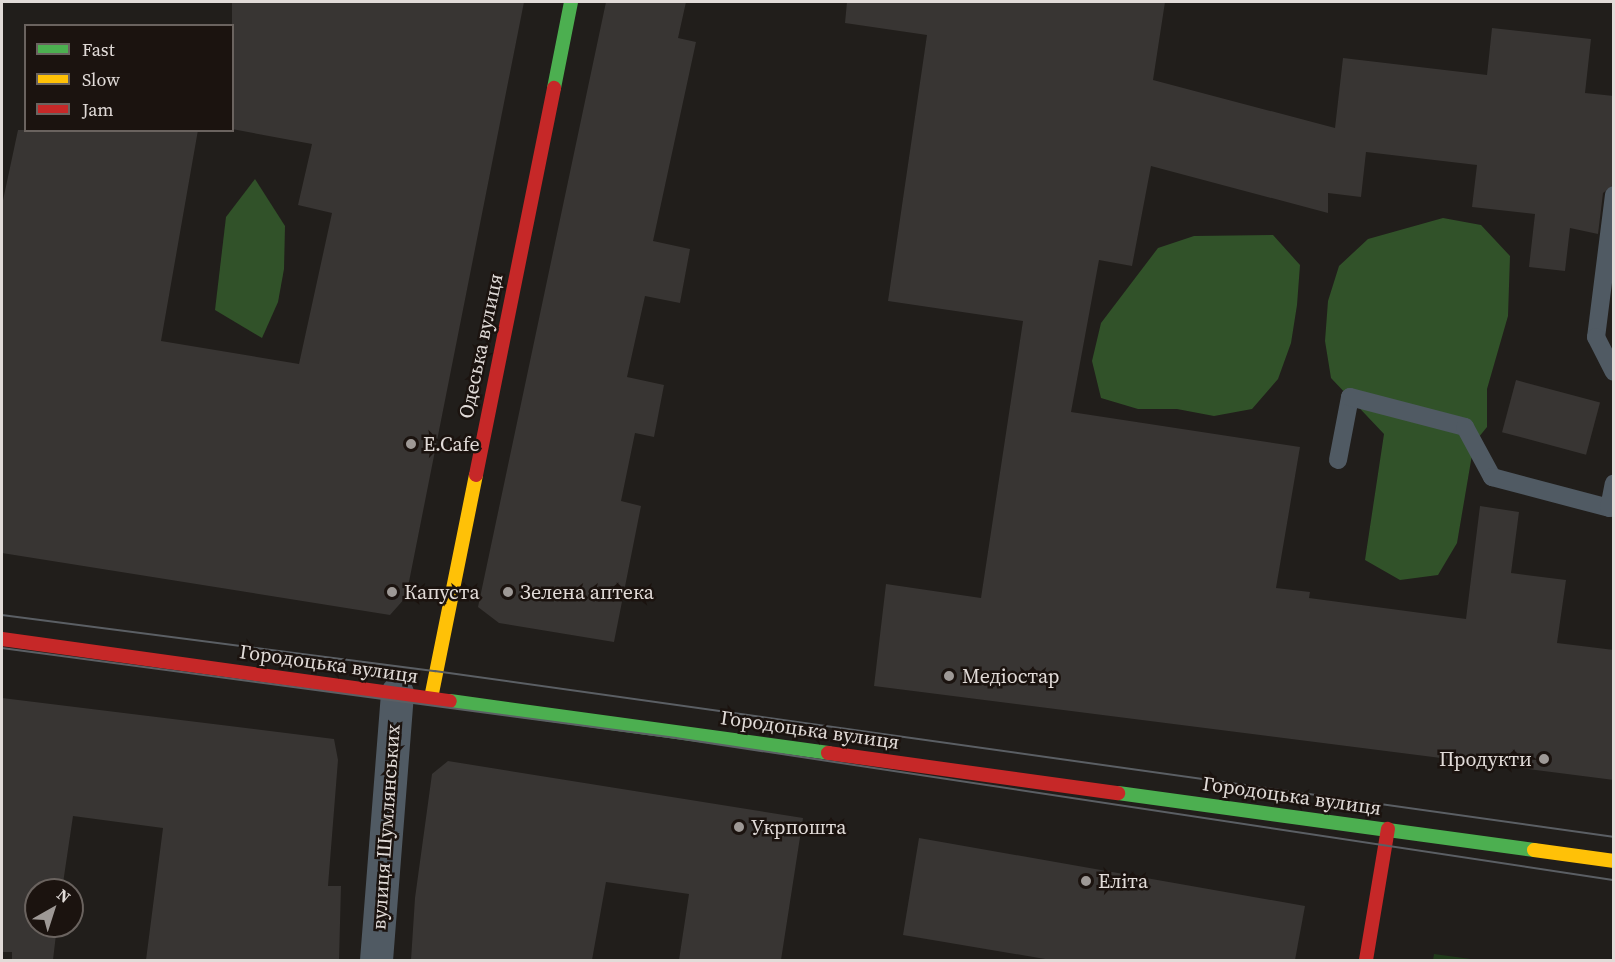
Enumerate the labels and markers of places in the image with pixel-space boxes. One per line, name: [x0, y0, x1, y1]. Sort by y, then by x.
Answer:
place label: E.Cafe: [423, 432, 480, 456]
marker: E.Cafe: [404, 437, 418, 451]
place label: Капуста: [404, 580, 480, 604]
place label: Зелена аптека: [520, 580, 654, 604]
marker: Капуста: [385, 585, 399, 599]
marker: Зелена аптека: [501, 585, 515, 599]
place label: Медіостар: [962, 664, 1059, 688]
marker: Медіостар: [940, 667, 958, 685]
place label: Продукти: [1439, 747, 1532, 771]
marker: Продукти: [1537, 752, 1551, 766]
place label: Укрпошта: [751, 815, 846, 839]
marker: Укрпошта: [732, 820, 746, 834]
place label: Еліта: [1098, 869, 1148, 893]
marker: Еліта: [1079, 874, 1093, 888]

